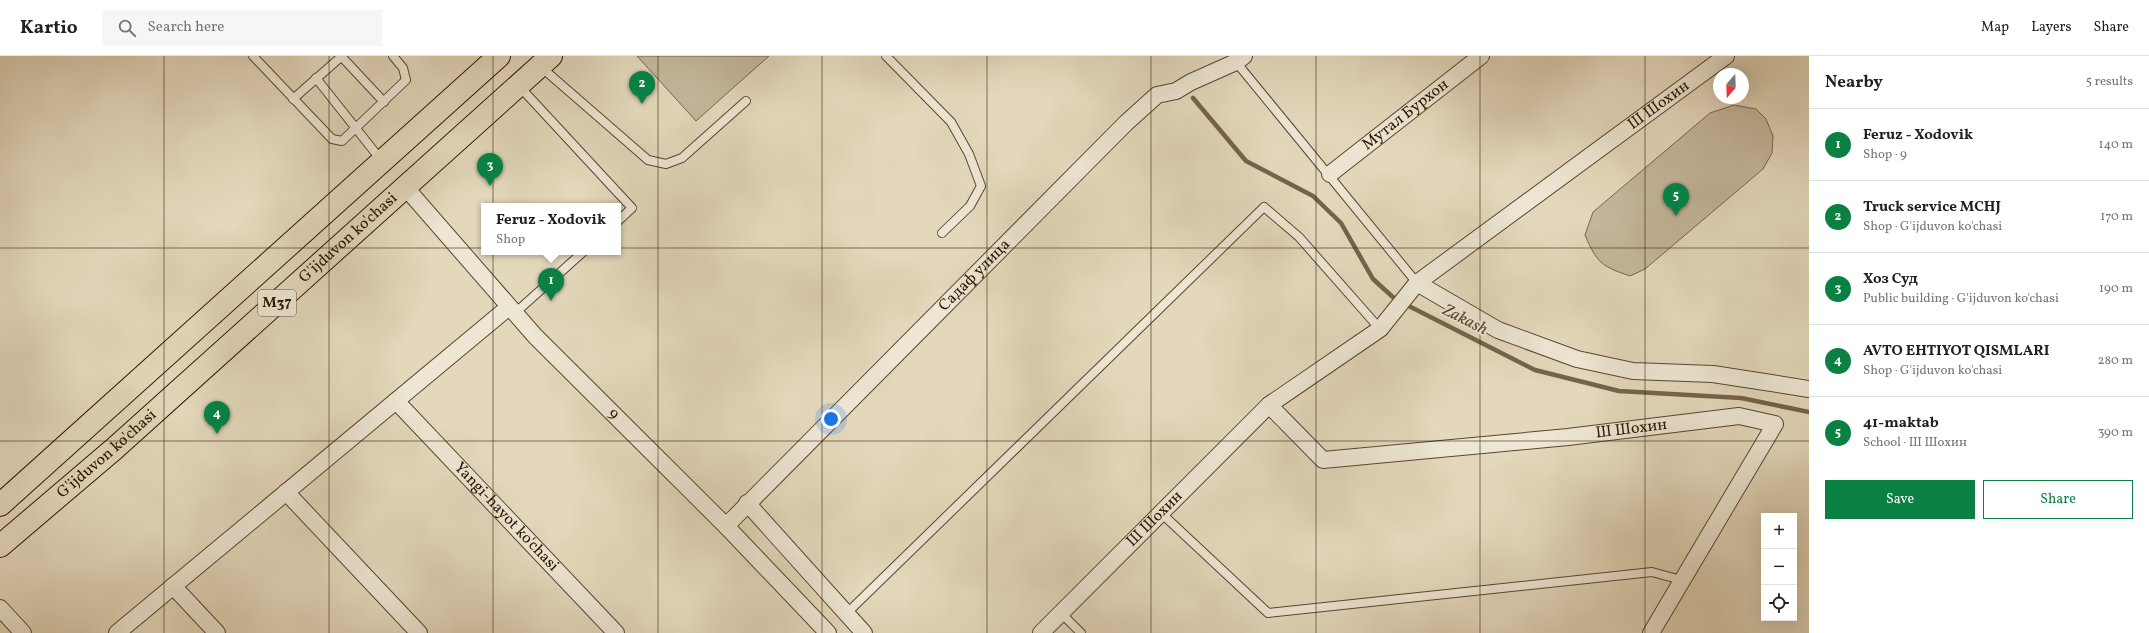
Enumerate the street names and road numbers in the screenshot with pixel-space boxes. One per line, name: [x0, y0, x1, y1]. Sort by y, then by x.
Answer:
street label: Мутал Бурхон: [1358, 74, 1454, 156]
street label: Ш Шохин: [1623, 75, 1694, 135]
street label: G'ijduvon ko'chasi: [294, 188, 403, 288]
street label: Садаф улица: [934, 234, 1016, 317]
road number: M37: [258, 290, 296, 316]
street label: 9: [603, 403, 624, 425]
street label: G'ijduvon ko'chasi: [52, 404, 162, 504]
street label: Ш Шохин: [1594, 414, 1668, 444]
street label: Yangi-hayot ko'chasi: [449, 457, 564, 577]
street label: Ш Шохин: [1122, 486, 1188, 552]

